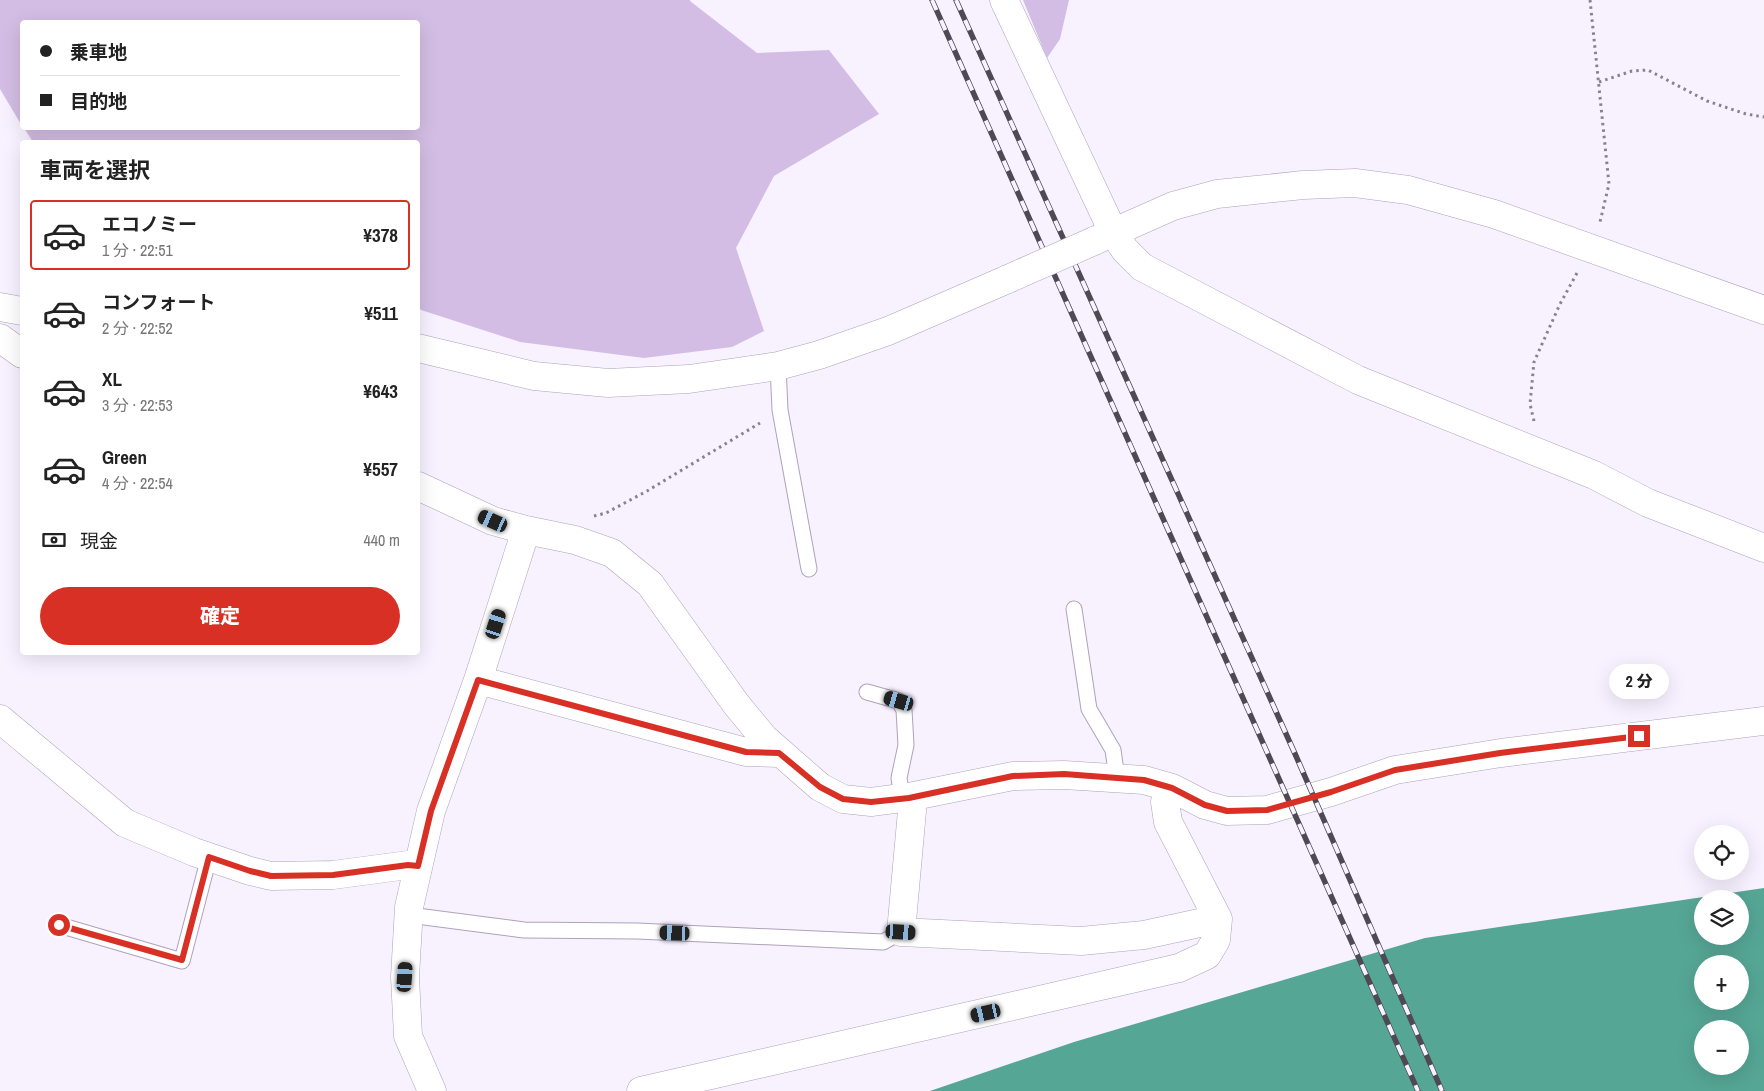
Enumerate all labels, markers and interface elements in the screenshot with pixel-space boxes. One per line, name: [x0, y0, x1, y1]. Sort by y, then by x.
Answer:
text: 乗車地: [70, 39, 127, 65]
text: 目的地: [70, 88, 127, 114]
text: 車両を選択: [40, 155, 150, 185]
text: エコノミー: [102, 211, 197, 237]
icon: car: [42, 213, 87, 258]
text: ¥378: [363, 222, 398, 248]
text: 1 分 · 22:51: [102, 239, 173, 261]
text: コンフォート: [102, 289, 215, 315]
icon: car: [42, 291, 87, 336]
text: ¥511: [364, 300, 398, 326]
text: 2 分 · 22:52: [102, 317, 173, 339]
text: XL: [102, 366, 122, 392]
icon: car: [42, 369, 87, 414]
text: ¥643: [363, 378, 398, 404]
text: 3 分 · 22:53: [102, 394, 173, 416]
text: Green: [102, 444, 147, 470]
icon: car: [42, 447, 87, 492]
text: ¥557: [363, 456, 398, 482]
text: 4 分 · 22:54: [102, 472, 173, 494]
car: [476, 508, 509, 534]
icon: cash: [40, 526, 68, 554]
text: 現金: [80, 528, 118, 554]
text: 440 m: [364, 529, 400, 551]
button: 確定: [40, 587, 400, 645]
car: [484, 607, 507, 641]
callout: 2 分: [1609, 664, 1669, 698]
text: 2 分: [1626, 670, 1652, 692]
car: [882, 690, 915, 712]
route end: [1628, 725, 1650, 747]
map controls: [1694, 825, 1749, 1075]
button: locate: [1694, 825, 1749, 880]
button: layers: [1694, 890, 1749, 945]
route start: [48, 914, 70, 936]
car: [885, 924, 916, 940]
car: [659, 925, 690, 941]
button: +: [1694, 955, 1749, 1010]
car: [396, 962, 413, 992]
car: [969, 1002, 1002, 1024]
button: −: [1694, 1020, 1749, 1075]

